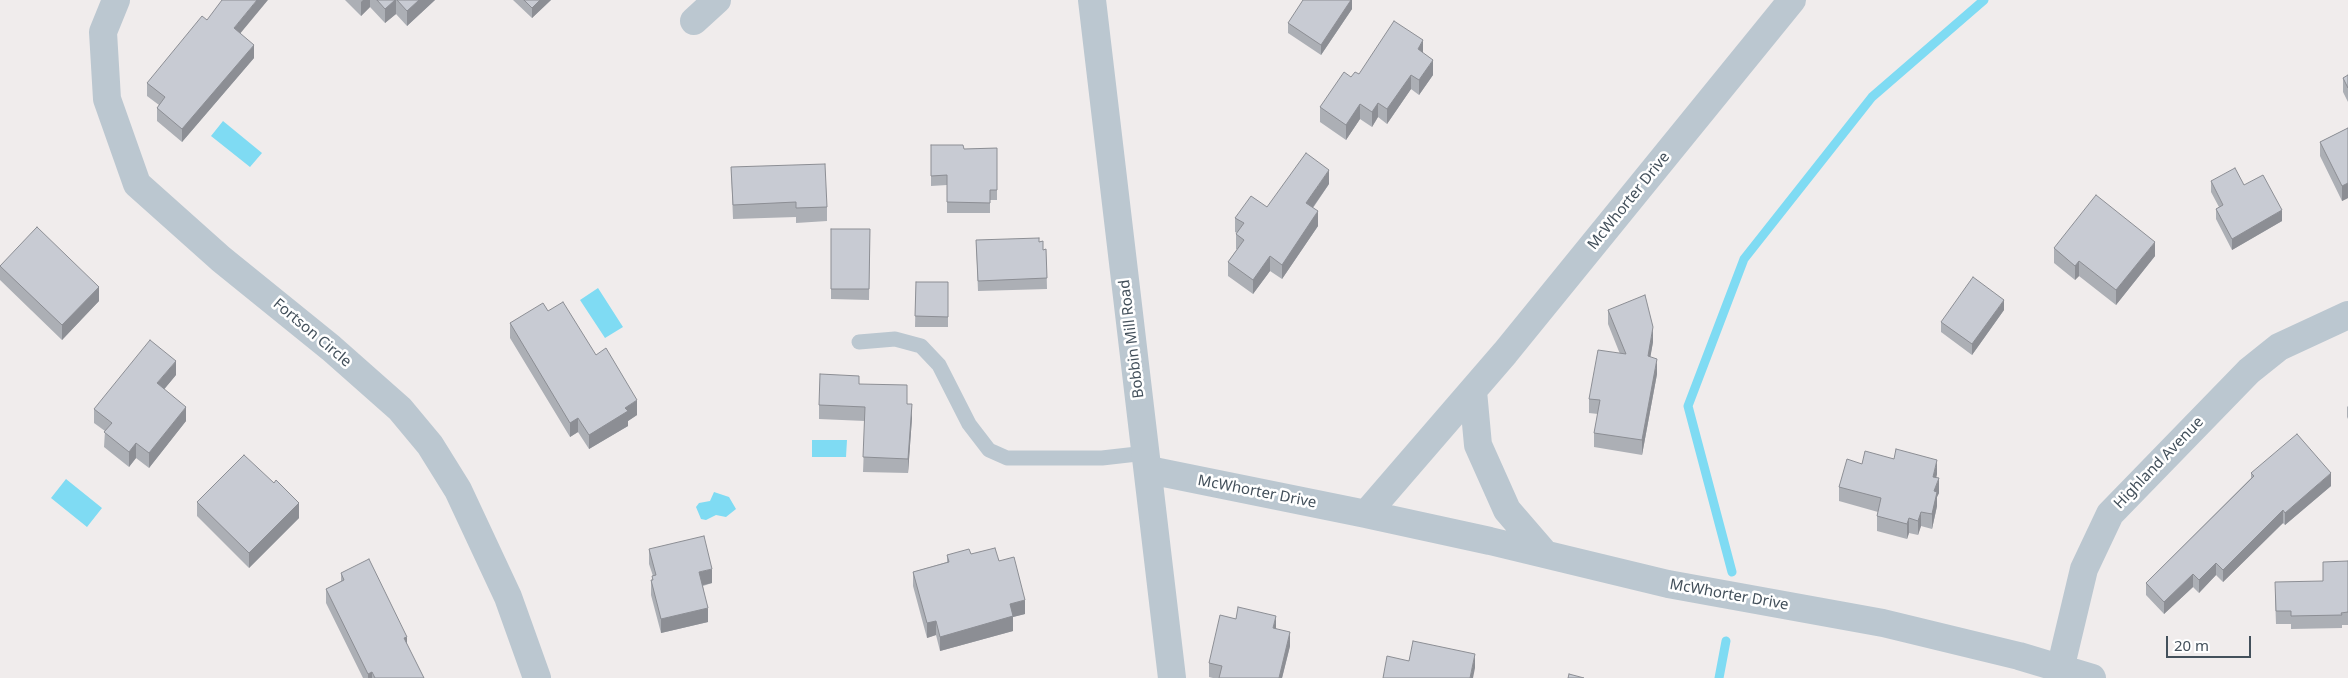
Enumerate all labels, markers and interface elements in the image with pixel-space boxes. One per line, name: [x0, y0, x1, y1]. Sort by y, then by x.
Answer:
street label: McWhorter Drive: [1584, 149, 1674, 253]
street label: Bobbin Mill Road: [1116, 279, 1148, 399]
street label: Fortson Circle: [269, 295, 355, 371]
street label: Highland Avenue: [2111, 413, 2207, 513]
street label: McWhorter Drive: [1196, 472, 1318, 512]
street label: McWhorter Drive: [1668, 576, 1790, 614]
scale bar: [2168, 626, 2253, 658]
text: 20 m: [2174, 635, 2209, 655]

